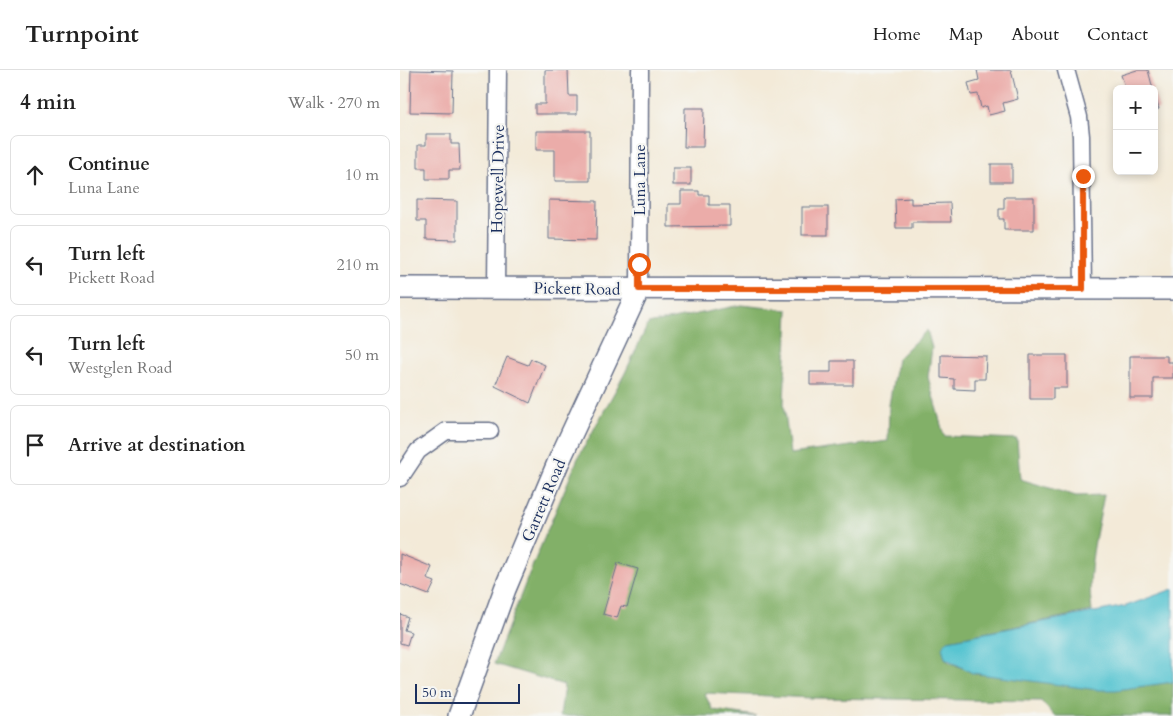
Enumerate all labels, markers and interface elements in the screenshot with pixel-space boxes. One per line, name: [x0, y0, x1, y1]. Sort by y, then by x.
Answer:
text: Turnpoint: [25, 18, 139, 51]
text: Home: [873, 22, 921, 47]
text: Map: [949, 22, 983, 47]
text: About: [1011, 22, 1059, 47]
text: Contact: [1087, 22, 1148, 47]
map controls: [1113, 85, 1158, 175]
button: +: [1113, 85, 1158, 130]
text: 4 min: [20, 88, 76, 117]
text: Walk · 270 m: [288, 92, 380, 114]
street label: Hopewell Drive: [486, 124, 510, 234]
button: −: [1113, 130, 1158, 175]
street label: Luna Lane: [629, 144, 651, 216]
text: Continue: [68, 151, 150, 177]
icon: ahead: [21, 161, 49, 189]
text: 10 m: [345, 164, 379, 186]
route end: [1072, 165, 1095, 188]
text: Luna Lane: [68, 177, 140, 199]
text: Turn left: [68, 241, 145, 267]
icon: left: [21, 251, 49, 279]
route start: [628, 253, 651, 276]
text: 210 m: [337, 254, 379, 276]
text: Pickett Road: [68, 267, 155, 289]
street label: Pickett Road: [533, 277, 621, 301]
text: Turn left: [68, 331, 145, 357]
icon: left: [21, 341, 49, 369]
text: 50 m: [345, 344, 379, 366]
text: Westglen Road: [68, 357, 172, 379]
icon: arrive: [21, 431, 49, 459]
text: Arrive at destination: [68, 432, 245, 458]
street label: Garrett Road: [517, 455, 571, 545]
scale bar: [415, 681, 520, 704]
text: 50 m: [422, 683, 452, 702]

